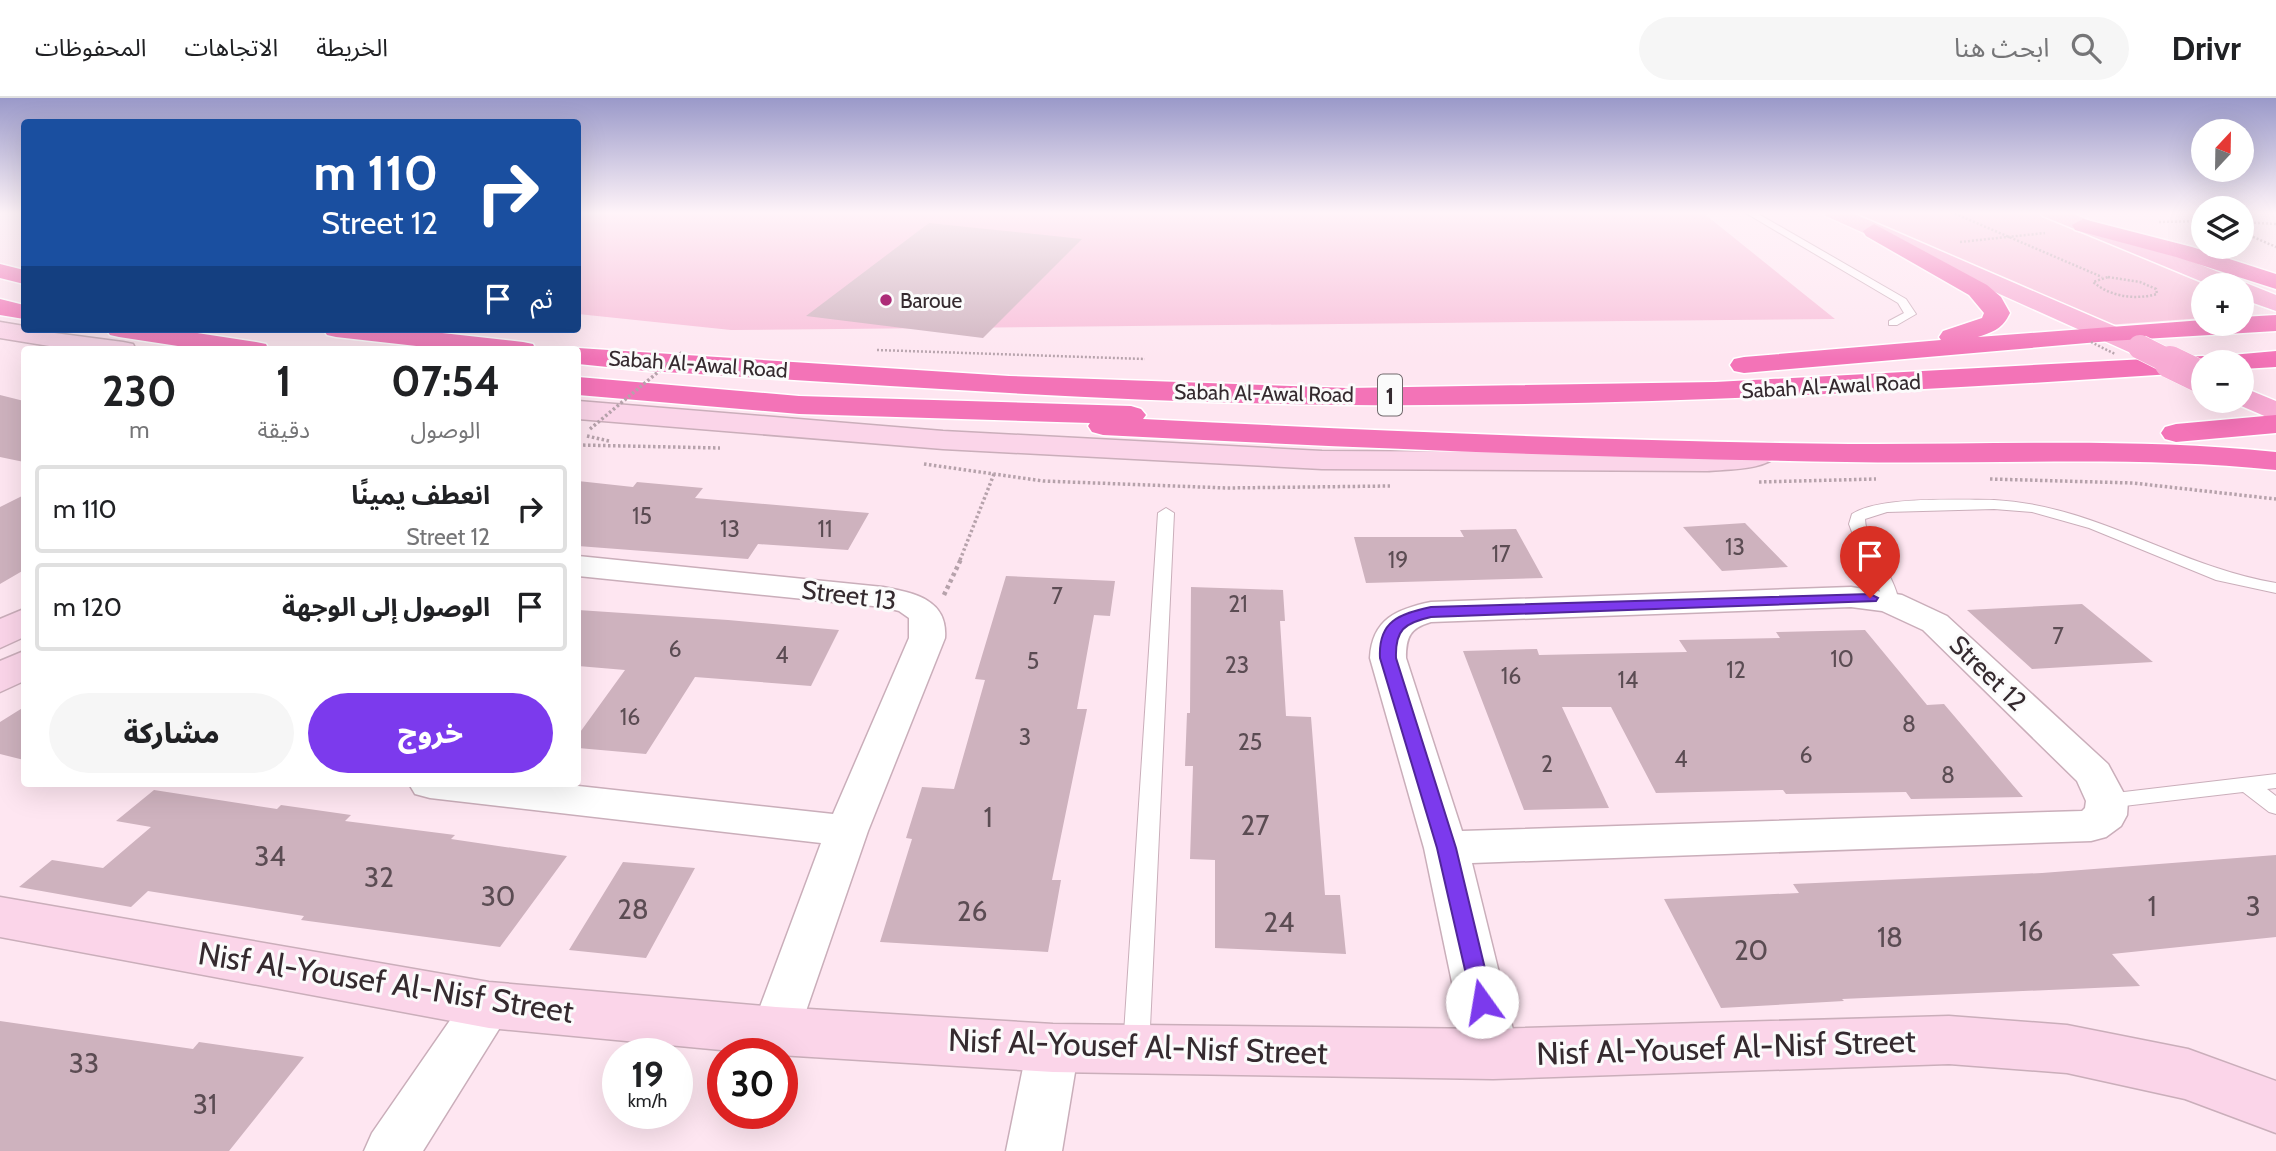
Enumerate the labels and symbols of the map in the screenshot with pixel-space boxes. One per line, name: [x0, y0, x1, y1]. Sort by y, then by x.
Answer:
north arrow: [2191, 119, 2254, 182]
place label: Baroue: [900, 288, 963, 313]
marker: Baroue: [878, 292, 894, 308]
street label: Sabah Al-Awal Road: [608, 345, 788, 383]
street label: Sabah Al-Awal Road: [1741, 369, 1921, 403]
road number: 1: [1378, 374, 1402, 416]
street label: Sabah Al-Awal Road: [1174, 379, 1354, 407]
house number: 15: [632, 502, 652, 530]
house number: 13: [720, 515, 740, 543]
house number: 11: [818, 515, 833, 543]
pin: [1840, 526, 1900, 598]
house number: 13: [1725, 533, 1745, 561]
house number: 17: [1491, 540, 1511, 568]
house number: 19: [1388, 546, 1408, 574]
street label: Street 13: [800, 573, 898, 617]
house number: 7: [1051, 582, 1063, 610]
house number: 21: [1228, 590, 1248, 618]
house number: 7: [2052, 622, 2064, 650]
street label: Street 12: [1943, 629, 2033, 717]
house number: 6: [668, 635, 682, 663]
house number: 4: [775, 641, 789, 669]
house number: 10: [1830, 645, 1854, 673]
house number: 5: [1027, 647, 1039, 675]
house number: 23: [1225, 651, 1249, 679]
house number: 12: [1726, 656, 1746, 684]
house number: 16: [1501, 662, 1521, 690]
house number: 14: [1618, 666, 1638, 694]
house number: 16: [620, 703, 640, 731]
house number: 8: [1902, 710, 1916, 738]
house number: 3: [1019, 723, 1031, 751]
house number: 25: [1238, 728, 1262, 756]
house number: 6: [1799, 741, 1813, 769]
house number: 4: [1674, 745, 1688, 773]
house number: 2: [1541, 750, 1553, 778]
house number: 8: [1941, 761, 1955, 789]
house number: 1: [983, 800, 993, 834]
house number: 27: [1241, 808, 1269, 842]
house number: 34: [254, 839, 286, 873]
house number: 32: [364, 860, 394, 894]
house number: 30: [481, 879, 515, 913]
house number: 1: [2147, 889, 2157, 923]
house number: 3: [2245, 889, 2261, 923]
house number: 28: [617, 892, 649, 926]
house number: 26: [957, 894, 987, 928]
house number: 24: [1264, 905, 1294, 939]
house number: 16: [2018, 914, 2044, 948]
house number: 18: [1877, 920, 1903, 954]
street label: Nisf Al-Yousef Al-Nisf Street: [195, 933, 577, 1031]
house number: 20: [1734, 933, 1768, 967]
position arrow: [1445, 965, 1519, 1039]
street label: Nisf Al-Yousef Al-Nisf Street: [948, 1020, 1329, 1072]
street label: Nisf Al-Yousef Al-Nisf Street: [1536, 1021, 1917, 1073]
speed limit sign: 30: [707, 1038, 798, 1129]
house number: 33: [69, 1046, 99, 1080]
house number: 31: [193, 1087, 217, 1121]

